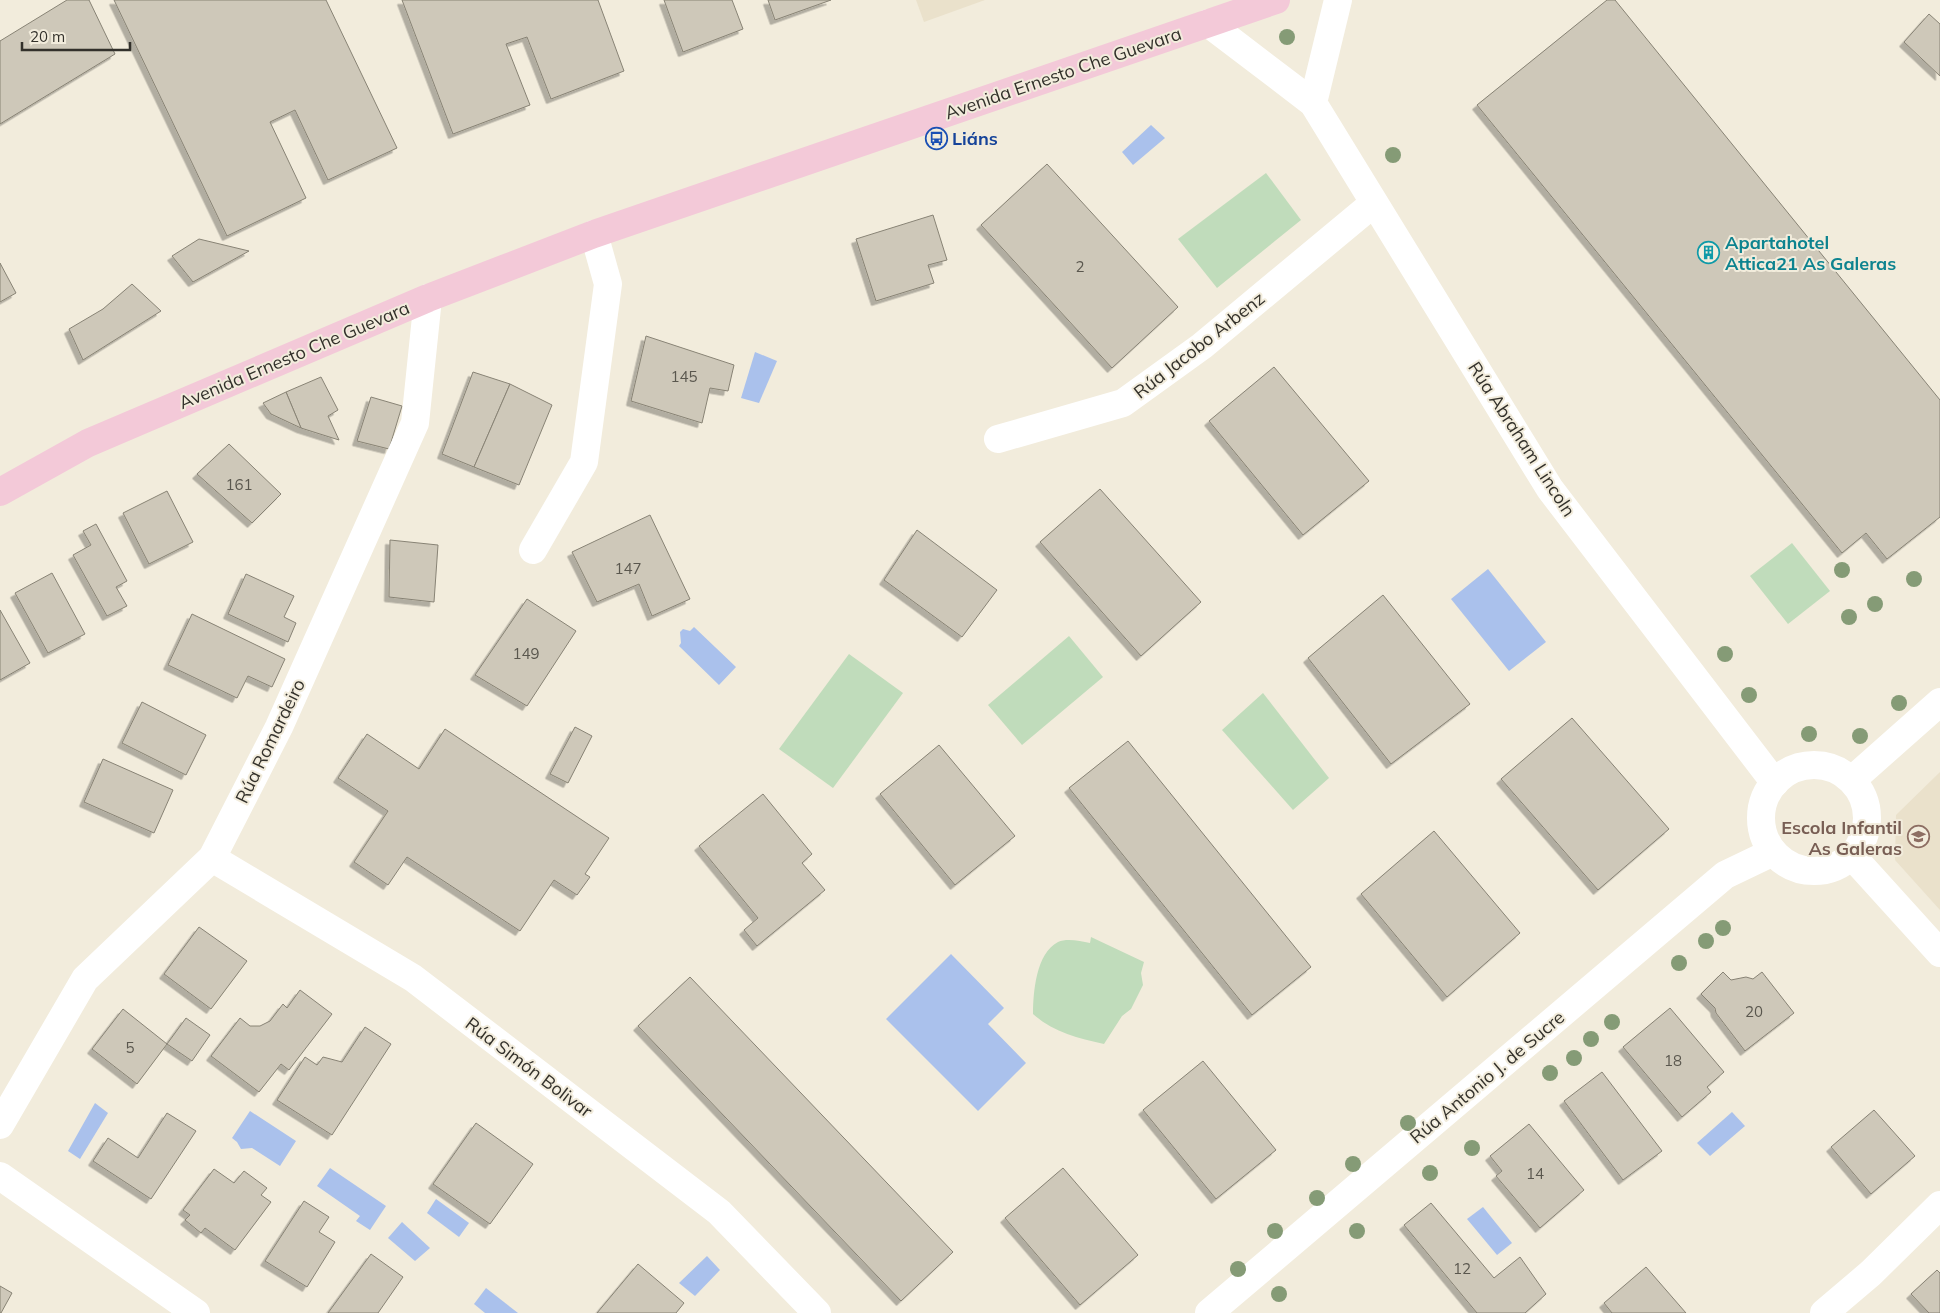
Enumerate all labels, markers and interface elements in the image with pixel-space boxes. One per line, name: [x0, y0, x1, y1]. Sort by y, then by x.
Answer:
scale bar: [22, 20, 130, 52]
street label: Avenida Ernesto Che Guevara: [942, 22, 1184, 124]
text: 20 m: [30, 27, 65, 46]
bus stop icon: Liáns: [924, 126, 948, 150]
place label: Liáns: [952, 127, 998, 150]
place label: Apartahotel Attica21 As Galeras: [1725, 231, 1896, 275]
building icon: Apartahotel Attica21 As Galeras: [1697, 240, 1721, 264]
house number: 2: [1075, 257, 1085, 276]
street label: Rúa Jacobo Arbenz: [1129, 287, 1269, 403]
street label: Avenida Ernesto Che Guevara: [175, 296, 413, 414]
street label: Rúa Abraham Lincoln: [1463, 357, 1581, 521]
house number: 145: [670, 367, 698, 386]
house number: 161: [225, 475, 253, 494]
house number: 147: [614, 559, 642, 578]
house number: 149: [512, 644, 540, 663]
street label: Rúa Romardeiro: [230, 675, 310, 807]
place label: Escola Infantil As Galeras: [1781, 816, 1902, 860]
school or university icon: Escola Infantil As Galeras: [1906, 825, 1930, 849]
house number: 20: [1745, 1002, 1763, 1021]
street label: Rúa Antonio J. de Sucre: [1405, 1006, 1569, 1148]
street label: Rúa Simón Bolivar: [461, 1012, 597, 1122]
house number: 5: [125, 1038, 135, 1057]
house number: 18: [1664, 1051, 1682, 1070]
house number: 14: [1526, 1164, 1544, 1183]
house number: 12: [1453, 1259, 1471, 1278]

